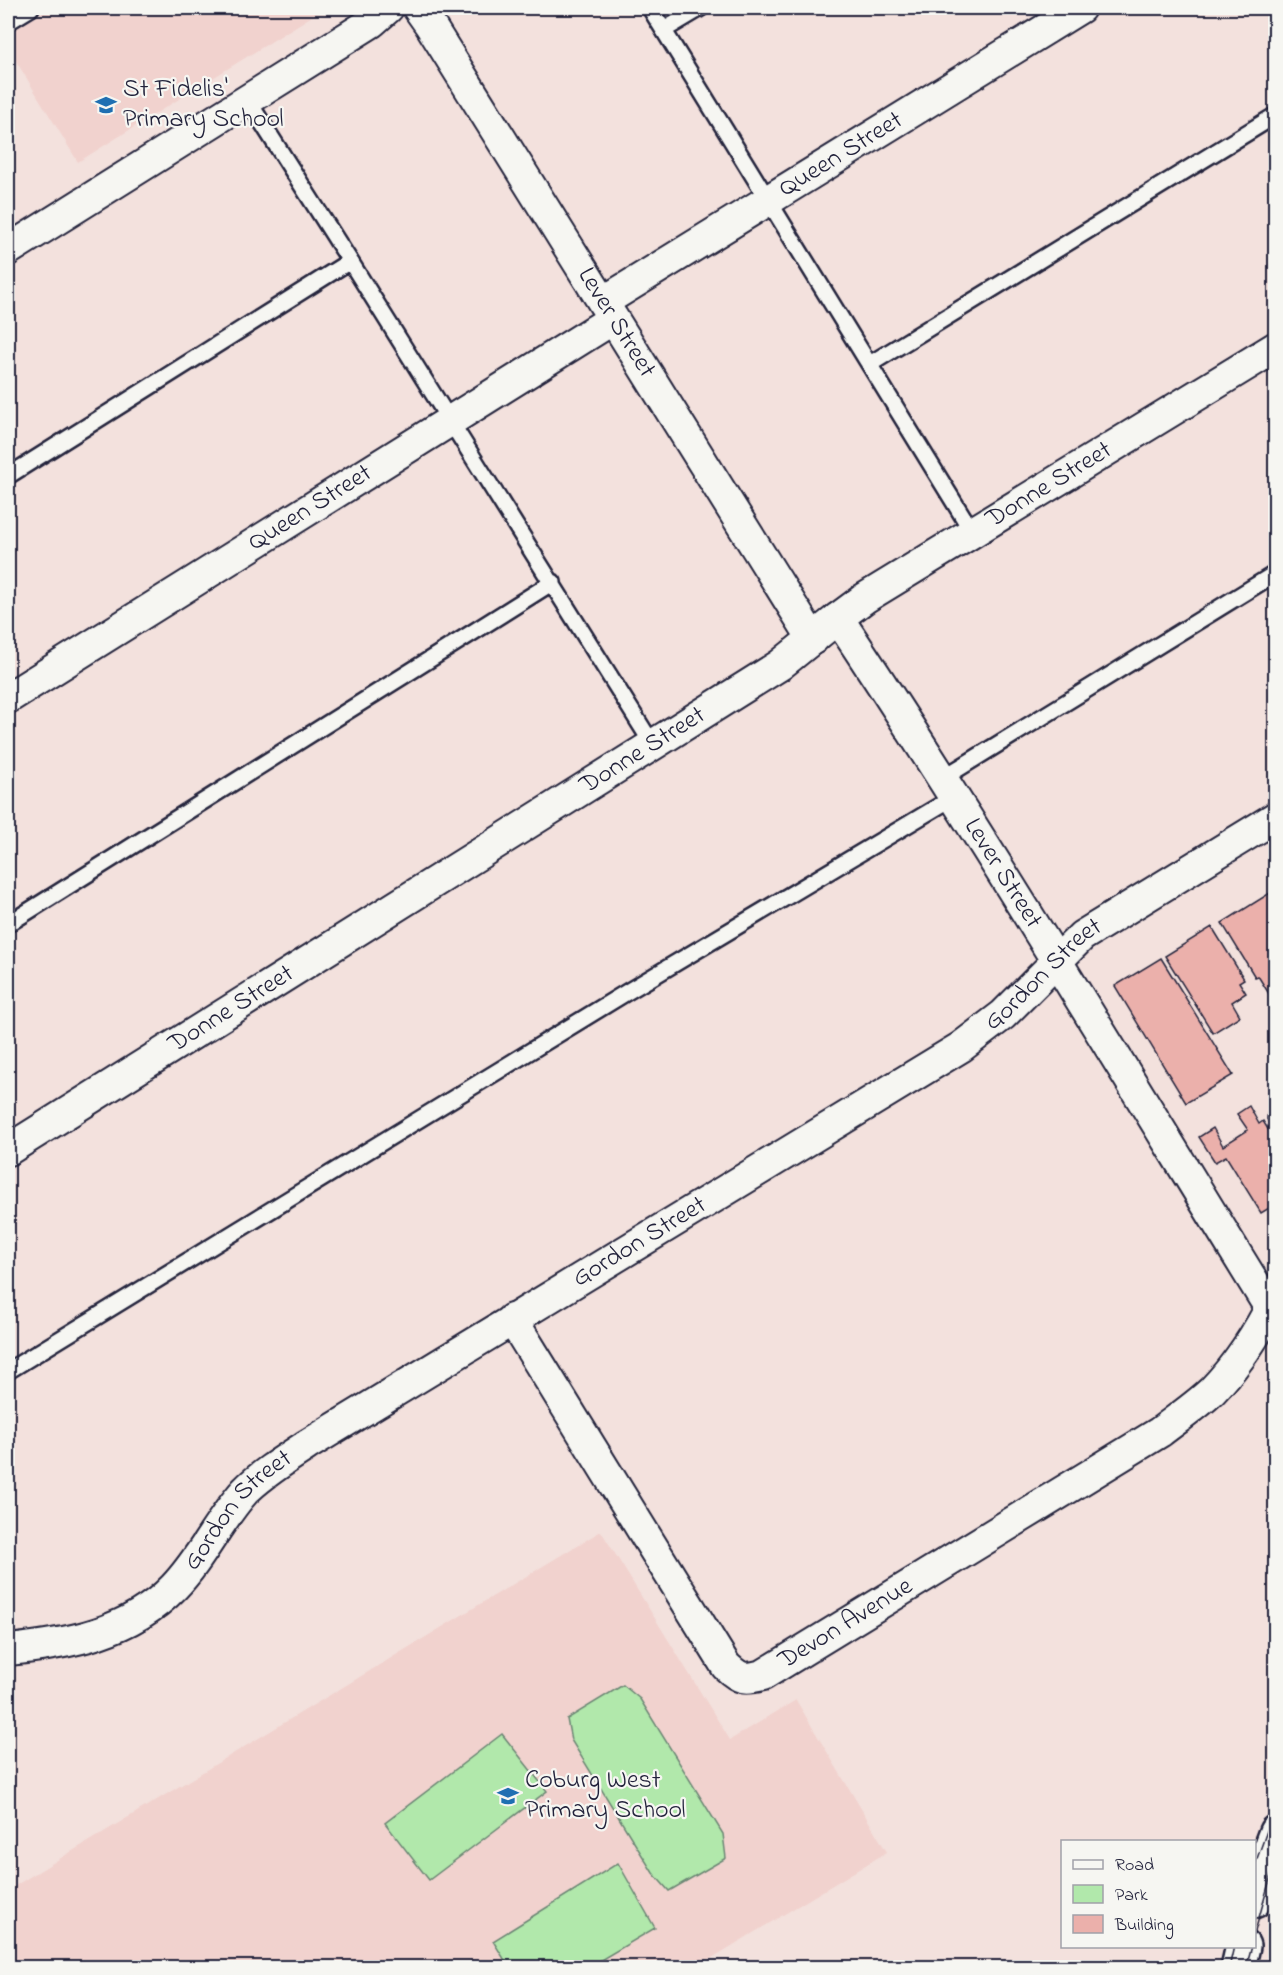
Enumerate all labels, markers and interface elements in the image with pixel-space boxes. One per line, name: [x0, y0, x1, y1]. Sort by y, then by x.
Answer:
place label: St Fidelis' Primary School: [123, 71, 284, 139]
school or university icon: St Fidelis' Primary School: [94, 93, 118, 117]
street label: Queen Street: [772, 102, 911, 208]
street label: Lever Street: [567, 260, 665, 386]
street label: Donne Street: [978, 432, 1120, 539]
street label: Queen Street: [241, 455, 380, 562]
street label: Donne Street: [572, 697, 714, 805]
street label: Lever Street: [953, 811, 1051, 937]
street label: Gordon Street: [977, 909, 1110, 1041]
street label: Donne Street: [160, 956, 302, 1064]
street label: Gordon Street: [565, 1187, 714, 1298]
street label: Gordon Street: [175, 1441, 300, 1579]
street label: Devon Avenue: [771, 1568, 921, 1680]
place label: Coburg West Primary School: [525, 1762, 686, 1830]
school or university icon: Coburg West Primary School: [496, 1784, 520, 1808]
legend: [1061, 1840, 1256, 1948]
text: Road: [1115, 1853, 1154, 1879]
text: Park: [1115, 1883, 1148, 1909]
text: Building: [1114, 1913, 1174, 1940]

